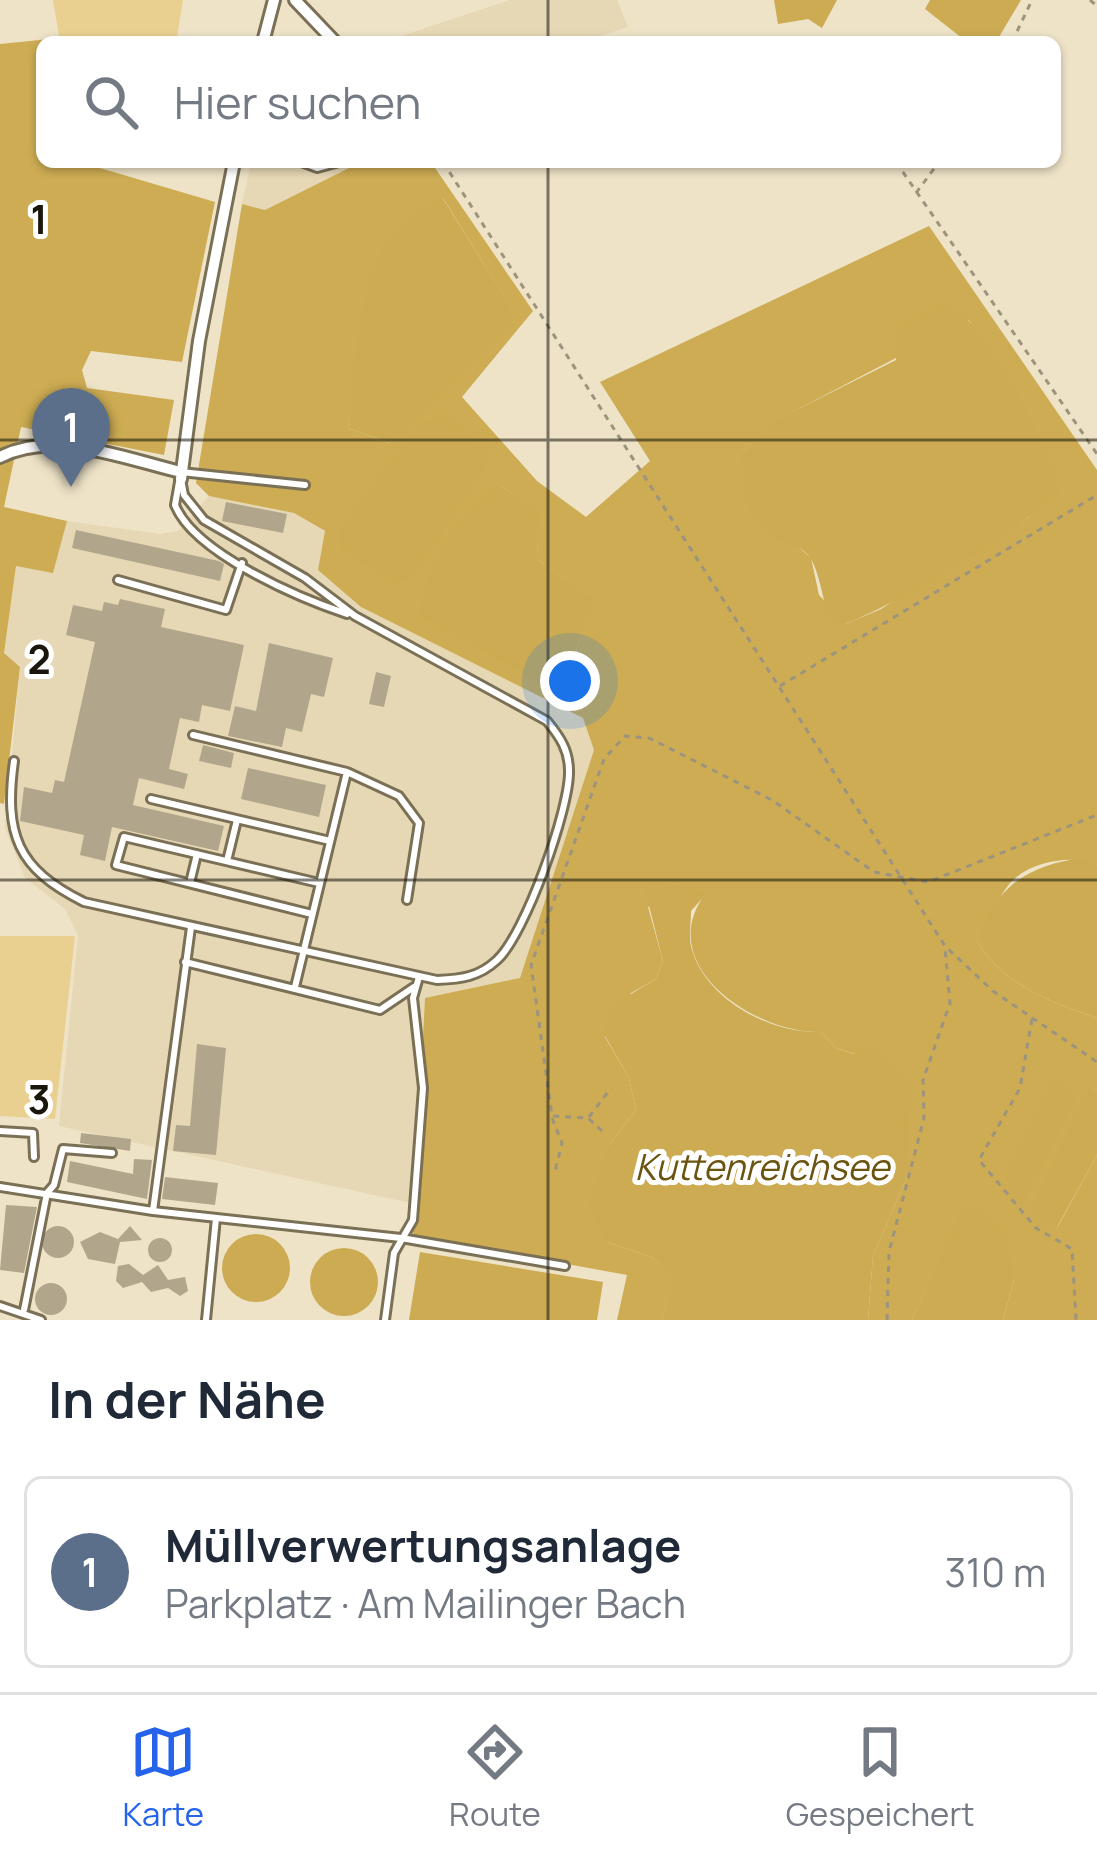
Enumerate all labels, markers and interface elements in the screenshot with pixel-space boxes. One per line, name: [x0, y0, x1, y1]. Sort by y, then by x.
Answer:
search box: [36, 36, 1061, 168]
icon: search: [78, 69, 144, 135]
text: Hier suchen: [174, 71, 421, 133]
text: 1: [30, 192, 48, 246]
pin: 1: [32, 388, 110, 487]
text: 2: [27, 632, 51, 686]
your location: [540, 651, 600, 711]
text: 3: [28, 1072, 50, 1126]
water label: Kuttenreichsee: [635, 1142, 891, 1191]
text: In der Nähe: [48, 1364, 326, 1433]
text: Müllverwertungsanlage: [165, 1514, 681, 1576]
text: 1: [81, 1545, 99, 1599]
text: 310 m: [945, 1545, 1046, 1599]
text: Parkplatz · Am Mailinger Bach: [165, 1576, 686, 1630]
tab: Karte: [122, 1719, 204, 1836]
tab: Route: [449, 1719, 541, 1836]
tab: Gespeichert: [786, 1719, 975, 1836]

